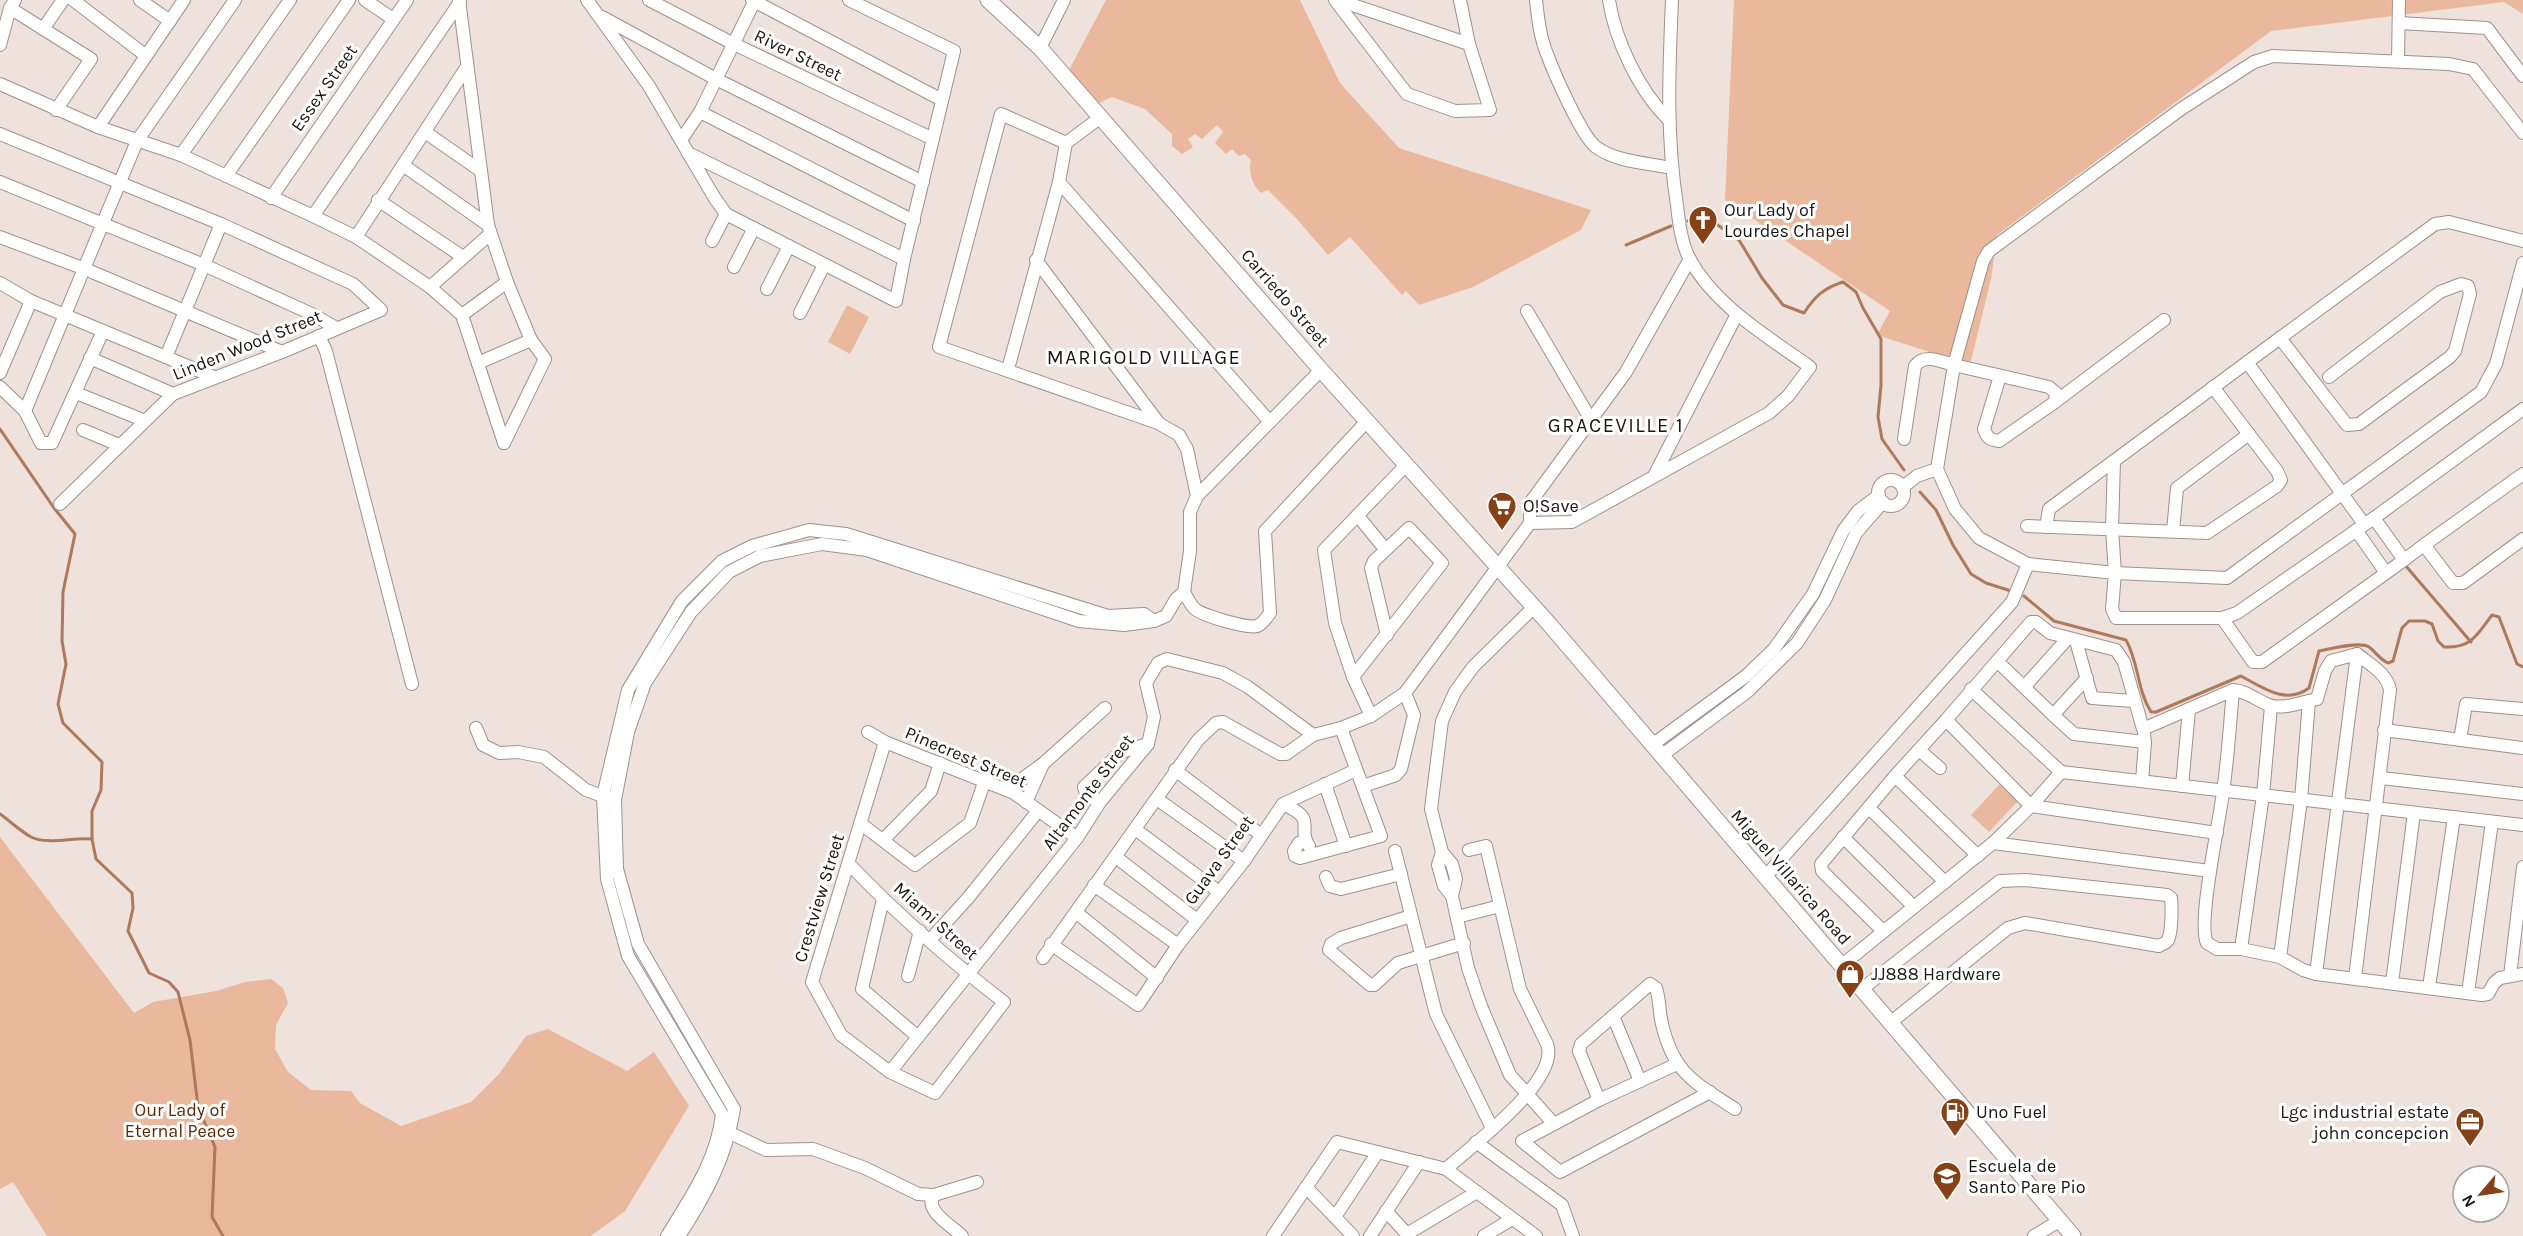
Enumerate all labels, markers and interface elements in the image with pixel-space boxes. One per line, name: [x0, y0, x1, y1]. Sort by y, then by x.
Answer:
street label: River Street: [751, 24, 846, 86]
street label: Essex Street: [286, 40, 362, 136]
place label: Our Lady of Lourdes Chapel: [1724, 199, 1850, 242]
church icon: Our Lady of Lourdes Chapel: [1687, 204, 1719, 246]
street label: Carriedo Street: [1236, 244, 1334, 352]
street label: Linden Wood Street: [169, 305, 325, 385]
district label: MARIGOLD VILLAGE: [1047, 346, 1241, 369]
district label: GRACEVILLE 1: [1548, 414, 1684, 437]
supermarket icon: O!Save: [1486, 490, 1518, 532]
place label: O!Save: [1523, 495, 1579, 517]
street label: Pinecrest Street: [902, 721, 1031, 793]
street label: Altamonte Street: [1037, 730, 1139, 854]
street label: Miguel Villarica Road: [1726, 805, 1856, 949]
street label: Guava Street: [1179, 811, 1259, 909]
street label: Crestview Street: [789, 831, 849, 965]
street label: Miami Street: [889, 877, 983, 965]
shop icon: JJ888 Hardware: [1834, 958, 1866, 1000]
place label: JJ888 Hardware: [1871, 963, 2001, 985]
fuel station icon: Uno Fuel: [1939, 1096, 1971, 1138]
park label: Our Lady of Eternal Peace: [125, 1099, 235, 1142]
place label: Uno Fuel: [1976, 1101, 2047, 1123]
place label: Lgc industrial estate john concepcion: [2280, 1101, 2449, 1144]
office icon: Lgc industrial estate john concepcion: [2454, 1106, 2486, 1148]
place label: Escuela de Santo Pare Pio: [1968, 1155, 2086, 1198]
school or university icon: Escuela de Santo Pare Pio: [1931, 1160, 1963, 1202]
north arrow: [2451, 1164, 2511, 1224]
text: N: [2457, 1191, 2479, 1211]

